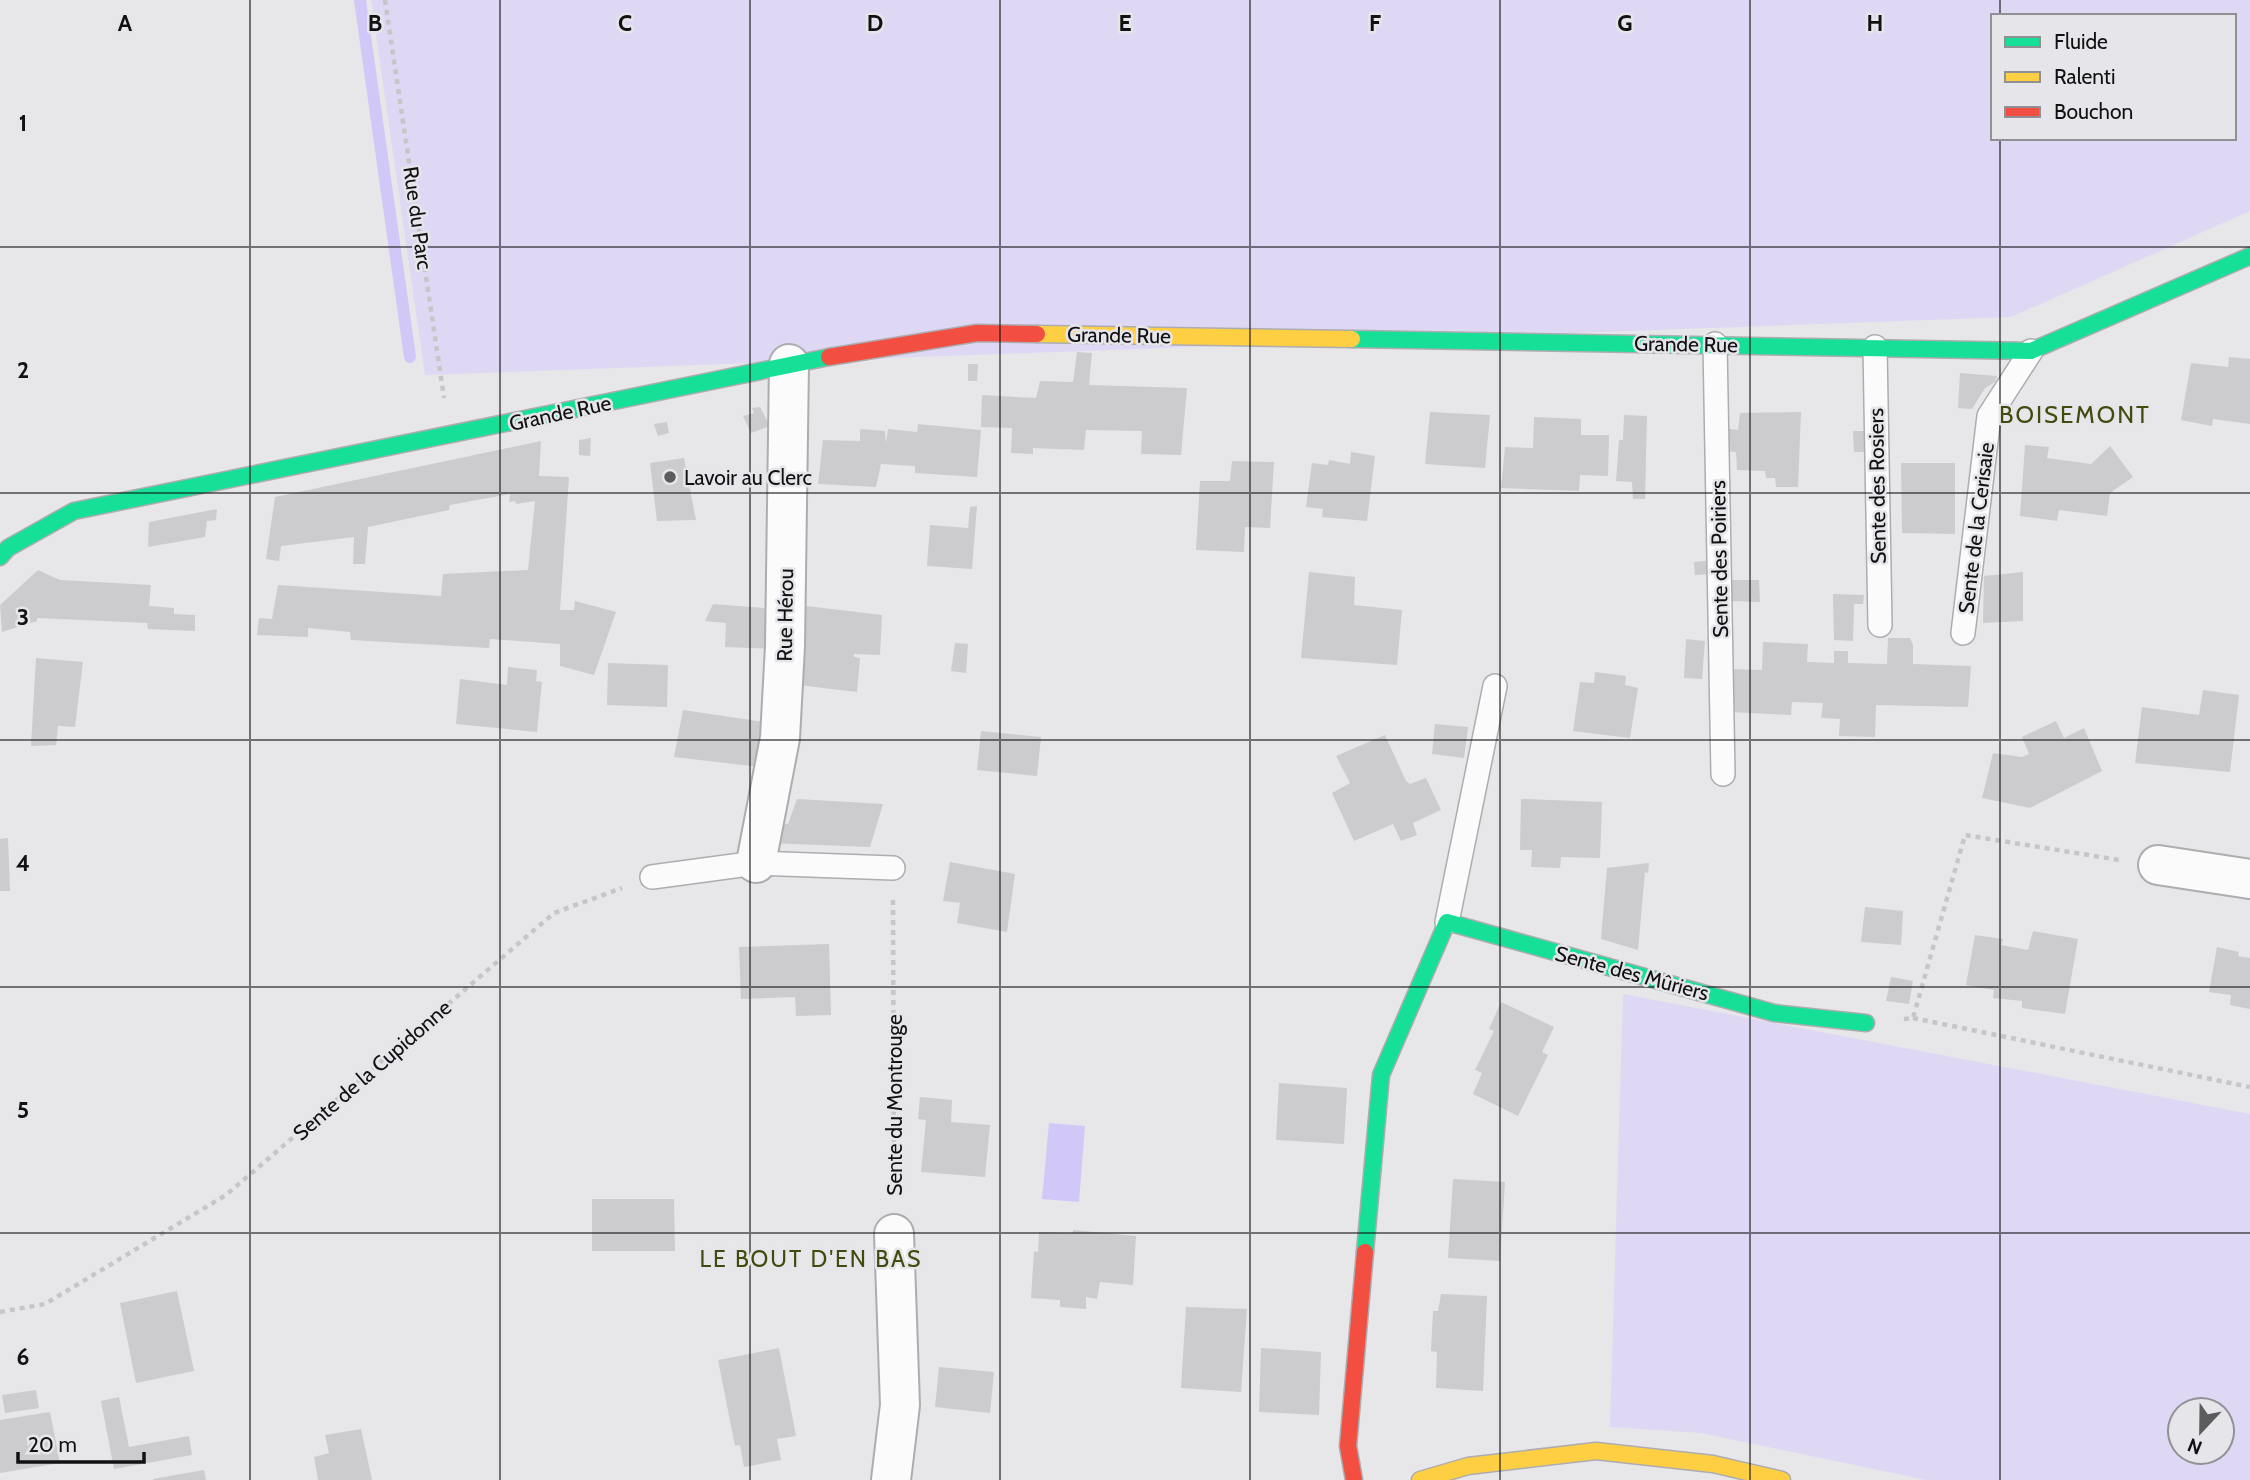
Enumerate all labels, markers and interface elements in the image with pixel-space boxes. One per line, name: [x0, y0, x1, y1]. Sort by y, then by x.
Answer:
text: A: [118, 9, 133, 37]
text: B: [368, 9, 382, 37]
text: C: [618, 9, 632, 37]
text: D: [867, 9, 883, 37]
text: E: [1118, 9, 1132, 37]
text: F: [1369, 9, 1381, 37]
text: G: [1617, 9, 1633, 37]
text: H: [1867, 9, 1883, 37]
legend: [1991, 14, 2236, 140]
text: Fluide: [2054, 29, 2108, 54]
text: Ralenti: [2054, 64, 2115, 89]
text: Bouchon: [2054, 99, 2133, 124]
text: 1: [19, 109, 27, 137]
street label: Rue du Parc: [398, 165, 438, 271]
street label: Grande Rue: [1067, 322, 1171, 348]
street label: Grande Rue: [1634, 331, 1738, 357]
text: 2: [17, 356, 29, 384]
street label: Grande Rue: [507, 390, 614, 436]
district label: BOISEMONT: [1999, 400, 2151, 429]
street label: Sente des Rosiers: [1863, 408, 1891, 564]
street label: Sente de la Cerisaie: [1953, 441, 1999, 615]
place label: Lavoir au Clerc: [684, 465, 812, 490]
marker: Lavoir au Clerc: [662, 469, 678, 485]
street label: Sente des Poiriers: [1705, 480, 1733, 638]
street label: Rue Hérou: [772, 568, 798, 662]
text: 3: [17, 603, 29, 631]
text: 4: [16, 849, 30, 877]
street label: Sente des Mûriers: [1553, 940, 1712, 1006]
street label: Sente de la Cupidonne: [288, 994, 456, 1145]
street label: Sente du Montrouge: [882, 1014, 907, 1196]
text: 5: [17, 1096, 29, 1124]
district label: LE BOUT D'EN BAS: [699, 1245, 923, 1273]
text: 6: [17, 1343, 29, 1371]
north arrow: [2166, 1396, 2236, 1466]
scale bar: [18, 1420, 144, 1464]
text: 20 m: [28, 1432, 77, 1457]
text: N: [2184, 1433, 2205, 1459]

